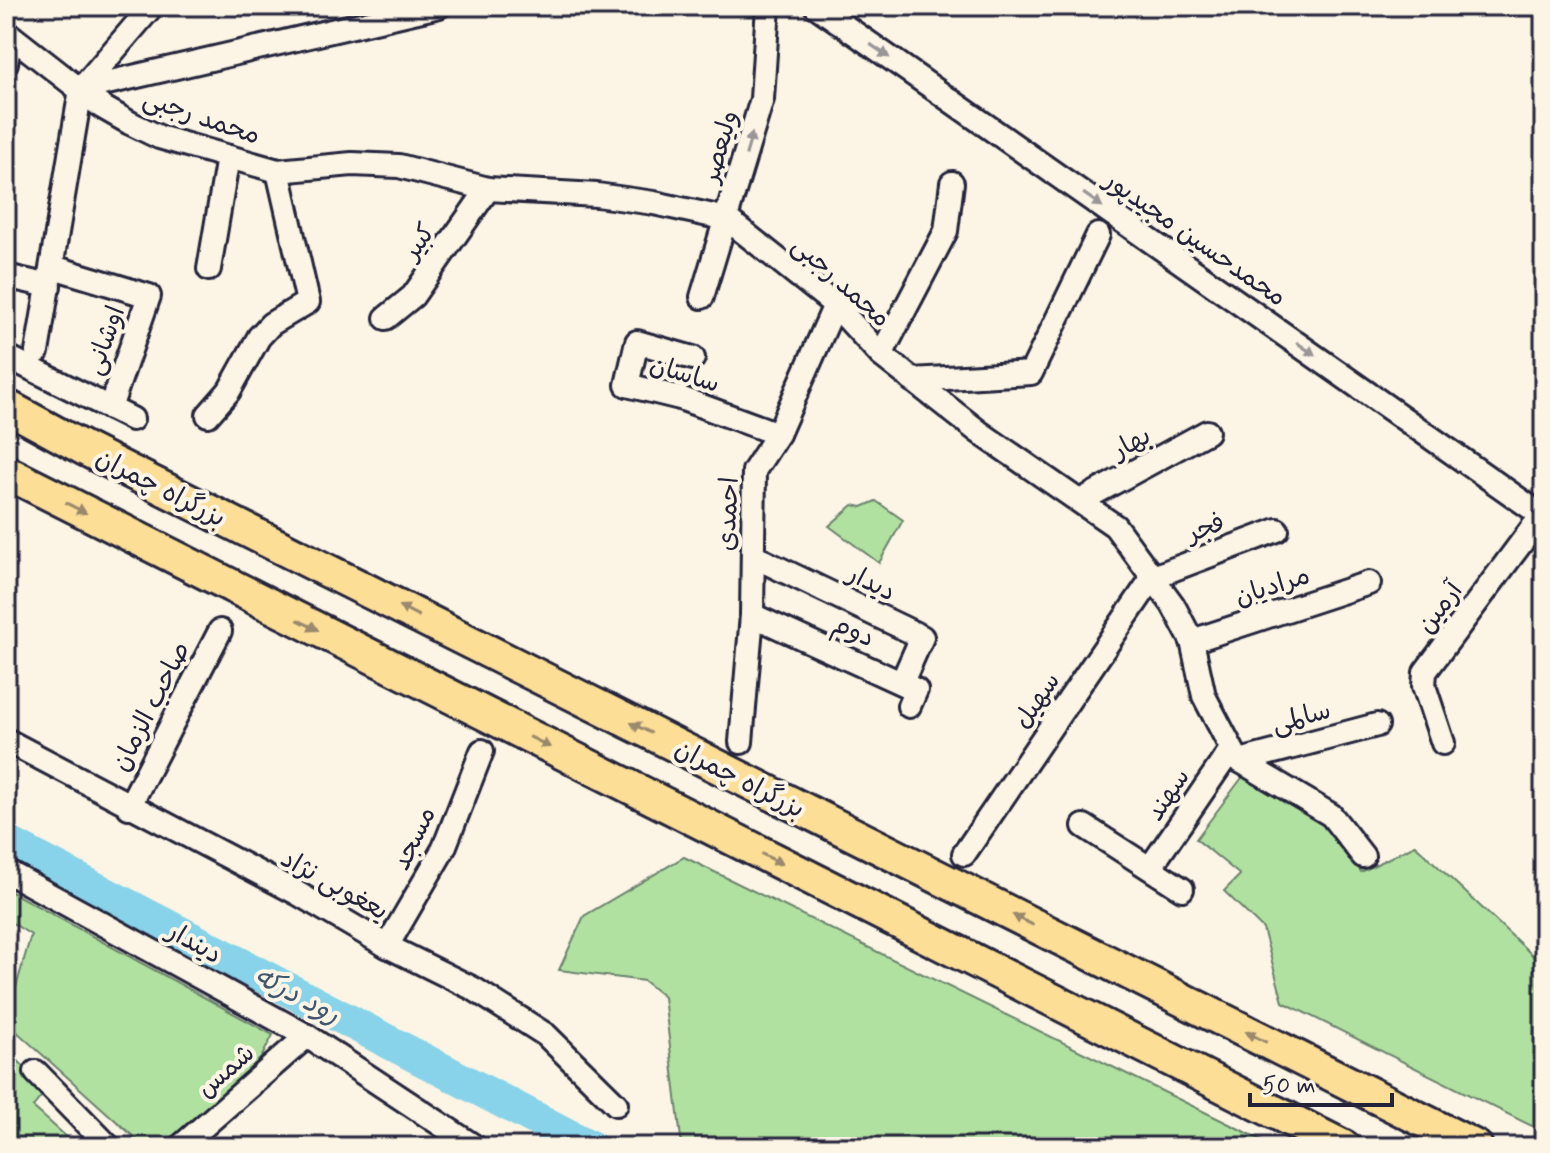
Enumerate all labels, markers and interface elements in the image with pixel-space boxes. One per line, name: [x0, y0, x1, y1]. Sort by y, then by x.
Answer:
one-way arrow: [869, 43, 890, 58]
street label: محمد رجبی: [138, 82, 264, 154]
street label: ولیعصر: [694, 107, 747, 188]
one-way arrow: [743, 131, 756, 155]
street label: محمدحسین مجیدپور: [1095, 163, 1293, 315]
one-way arrow: [1082, 192, 1103, 207]
street label: کبیر: [394, 217, 444, 269]
street label: محمد رجبی: [784, 229, 897, 336]
street label: اوشانی: [78, 301, 134, 380]
one-way arrow: [1295, 341, 1316, 356]
street label: ساسان: [645, 348, 723, 402]
street label: بهار: [1105, 419, 1157, 469]
street label: بزرگراه چمران: [89, 442, 231, 536]
street label: احمدی: [710, 476, 748, 552]
one-way arrow: [64, 501, 87, 514]
street label: فجر: [1180, 506, 1230, 552]
street label: دیدار: [840, 557, 901, 610]
street label: مرادیان: [1231, 559, 1315, 615]
street label: آرمین: [1410, 574, 1472, 641]
one-way arrow: [397, 605, 420, 618]
street label: دوم: [827, 608, 879, 657]
one-way arrow: [296, 618, 319, 631]
street label: صاحب الزمان: [105, 636, 199, 777]
street label: سهیل: [1006, 666, 1069, 736]
street label: سالمی: [1268, 694, 1335, 742]
one-way arrow: [629, 722, 652, 735]
street label: بزرگراه چمران: [668, 733, 810, 827]
one-way arrow: [528, 735, 551, 748]
street label: سهند: [1139, 762, 1199, 828]
street label: مسجد: [385, 801, 445, 876]
street label: یعغوبی نژاد: [274, 842, 394, 929]
one-way arrow: [761, 852, 784, 865]
street label: دیندار: [159, 914, 227, 973]
one-way arrow: [1012, 914, 1035, 927]
water label: رود درکه: [248, 958, 346, 1034]
one-way arrow: [1244, 1030, 1267, 1044]
street label: شمس: [190, 1037, 262, 1106]
scale bar: [1250, 1057, 1392, 1107]
text: 50 m: [1262, 1071, 1316, 1102]

